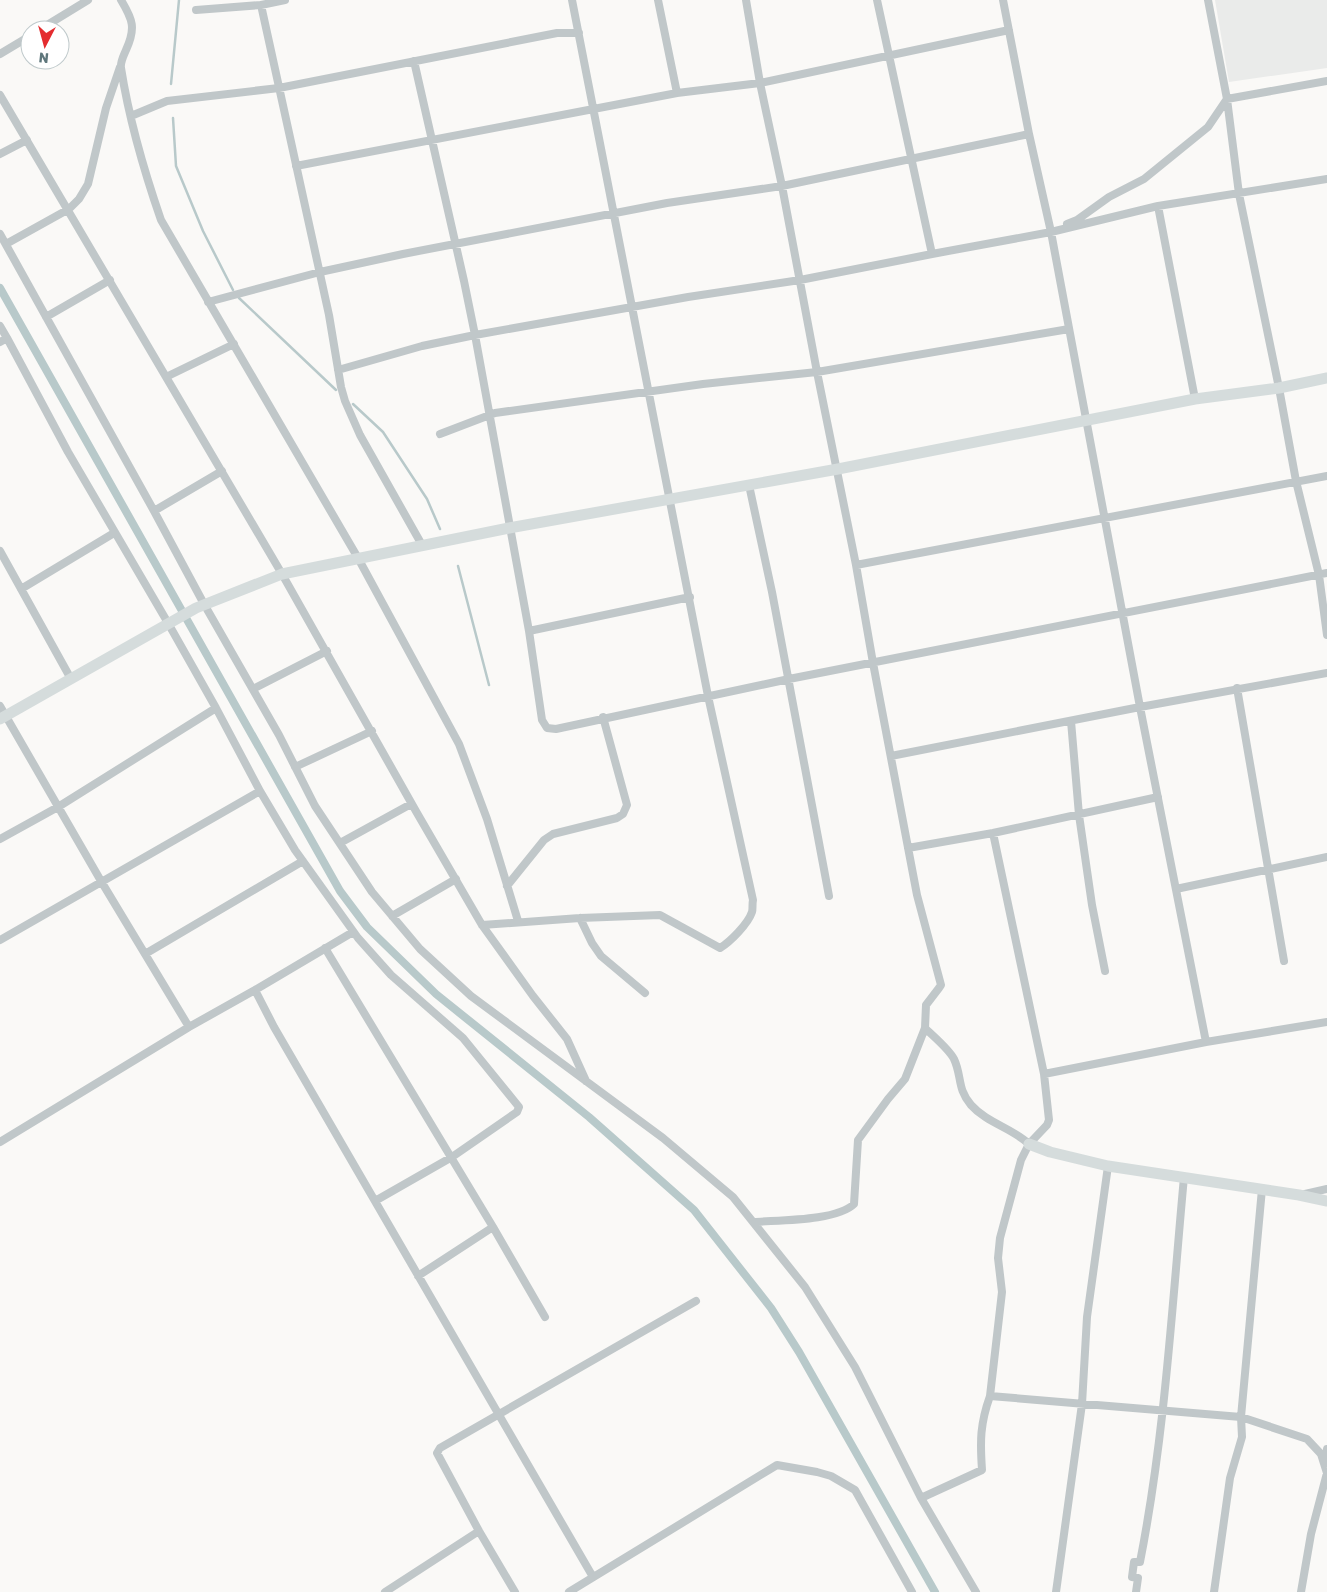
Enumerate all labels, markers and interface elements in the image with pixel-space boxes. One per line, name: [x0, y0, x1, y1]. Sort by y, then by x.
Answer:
north arrow: [20, 20, 70, 70]
text: N: [38, 48, 50, 66]

